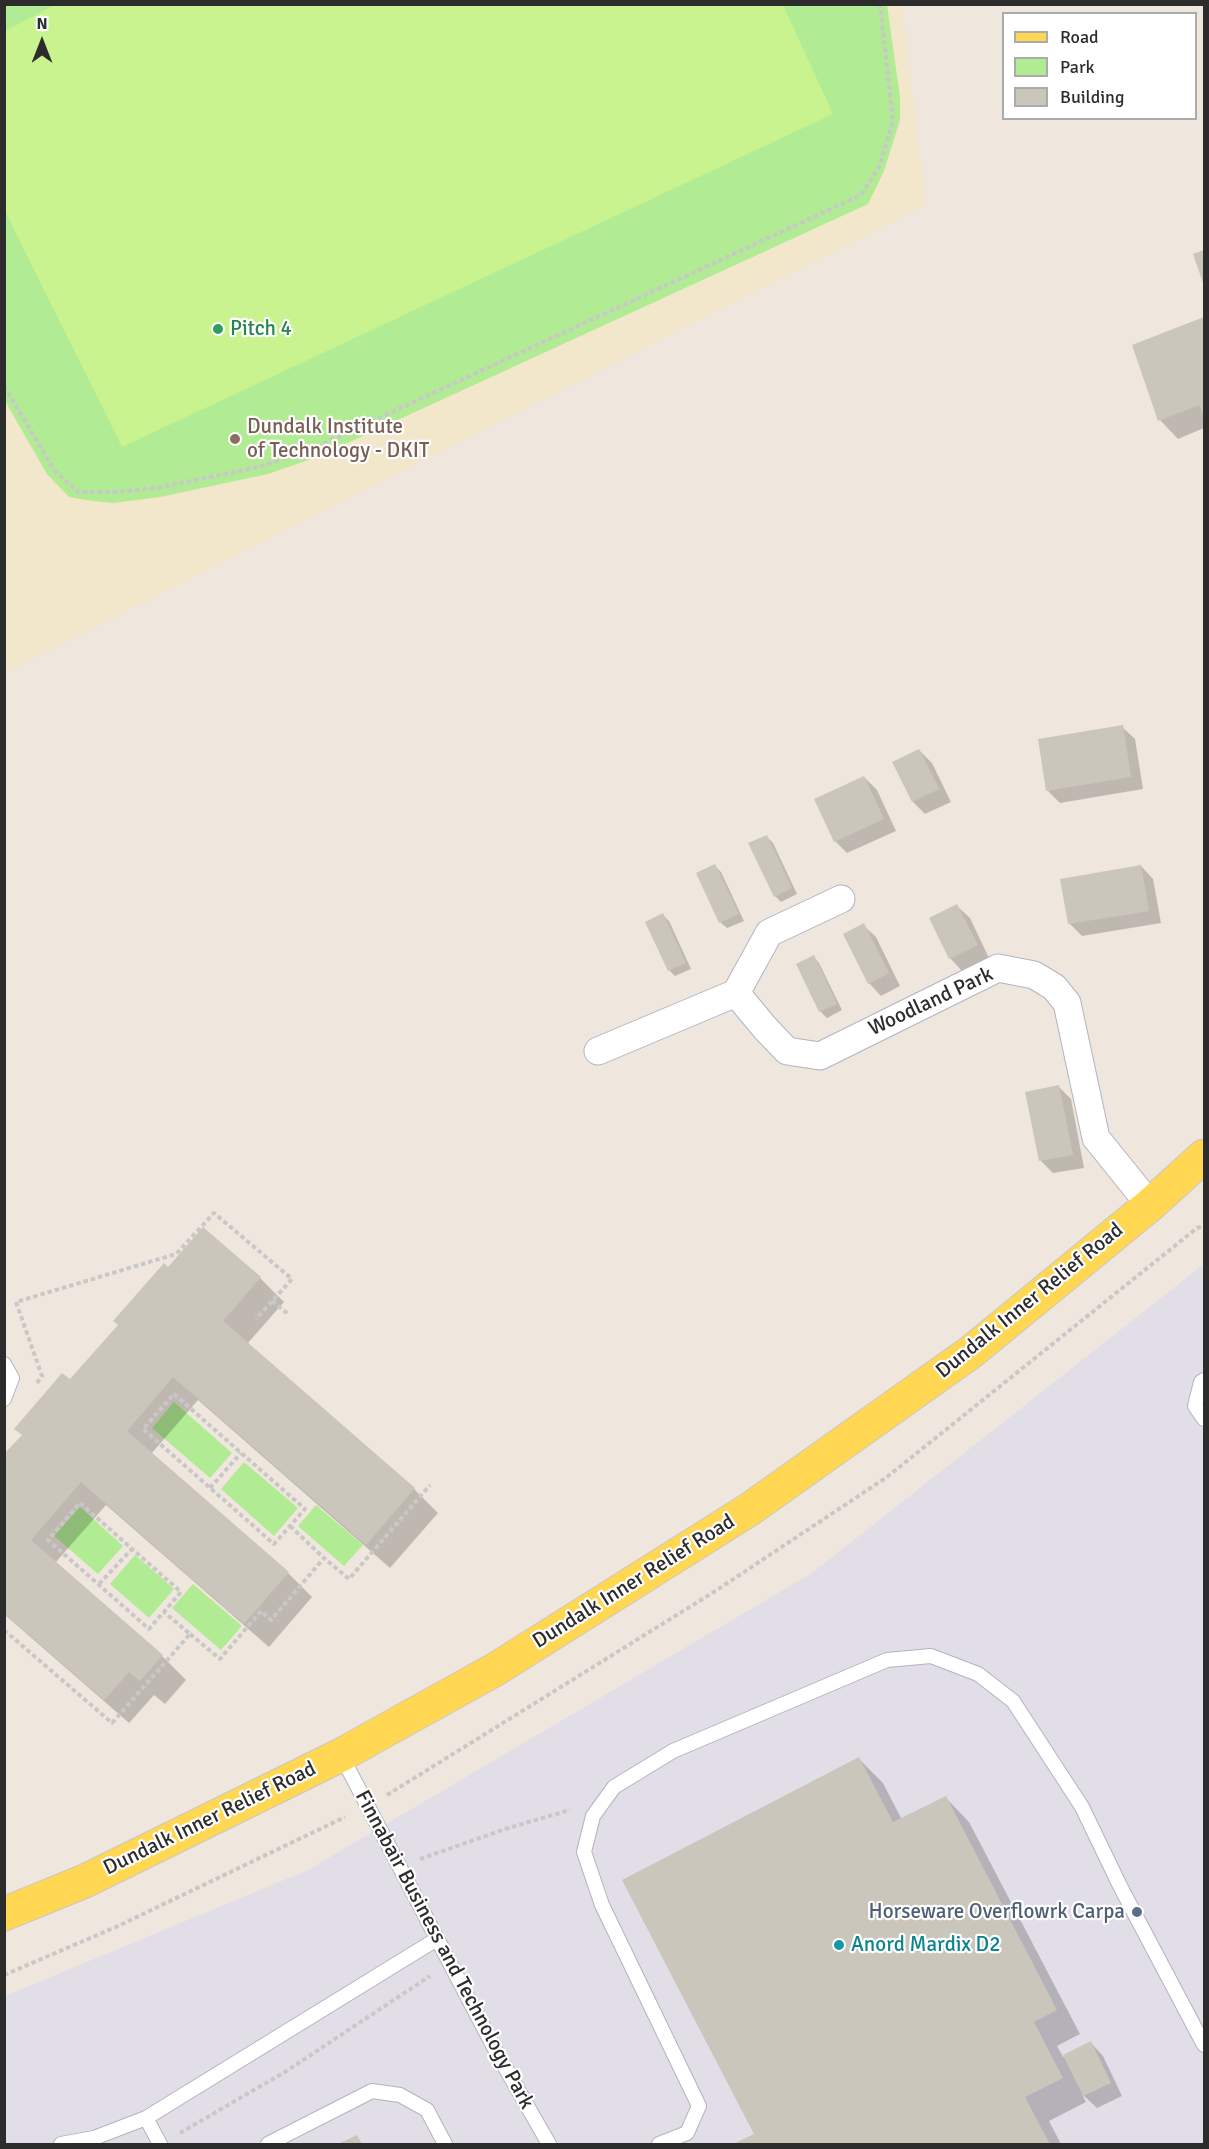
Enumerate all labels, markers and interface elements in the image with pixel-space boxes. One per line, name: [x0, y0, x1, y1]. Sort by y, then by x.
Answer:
north arrow: [12, 12, 72, 72]
legend: [1002, 12, 1197, 120]
text: N: [36, 14, 48, 34]
text: Road: [1060, 26, 1099, 48]
text: Park: [1060, 56, 1095, 78]
text: Building: [1060, 86, 1124, 108]
place label: Pitch 4: [230, 316, 292, 342]
marker: Pitch 4: [211, 322, 225, 336]
place label: Dundalk Institute of Technology - DKIT: [247, 414, 429, 464]
marker: Dundalk Institute of Technology - DKIT: [228, 432, 242, 446]
street label: Woodland Park: [865, 962, 997, 1042]
street label: Dundalk Inner Relief Road: [931, 1218, 1129, 1384]
street label: Dundalk Inner Relief Road: [528, 1510, 740, 1654]
street label: Dundalk Inner Relief Road: [100, 1757, 320, 1881]
street label: Finnabair Business and Technology Park: [349, 1786, 539, 2114]
place label: Horseware Overflowrk Carpa: [869, 1899, 1125, 1925]
marker: Horseware Overflowrk Carpa: [1130, 1905, 1144, 1919]
place label: Anord Mardix D2: [851, 1932, 1000, 1958]
marker: Anord Mardix D2: [832, 1938, 846, 1952]

